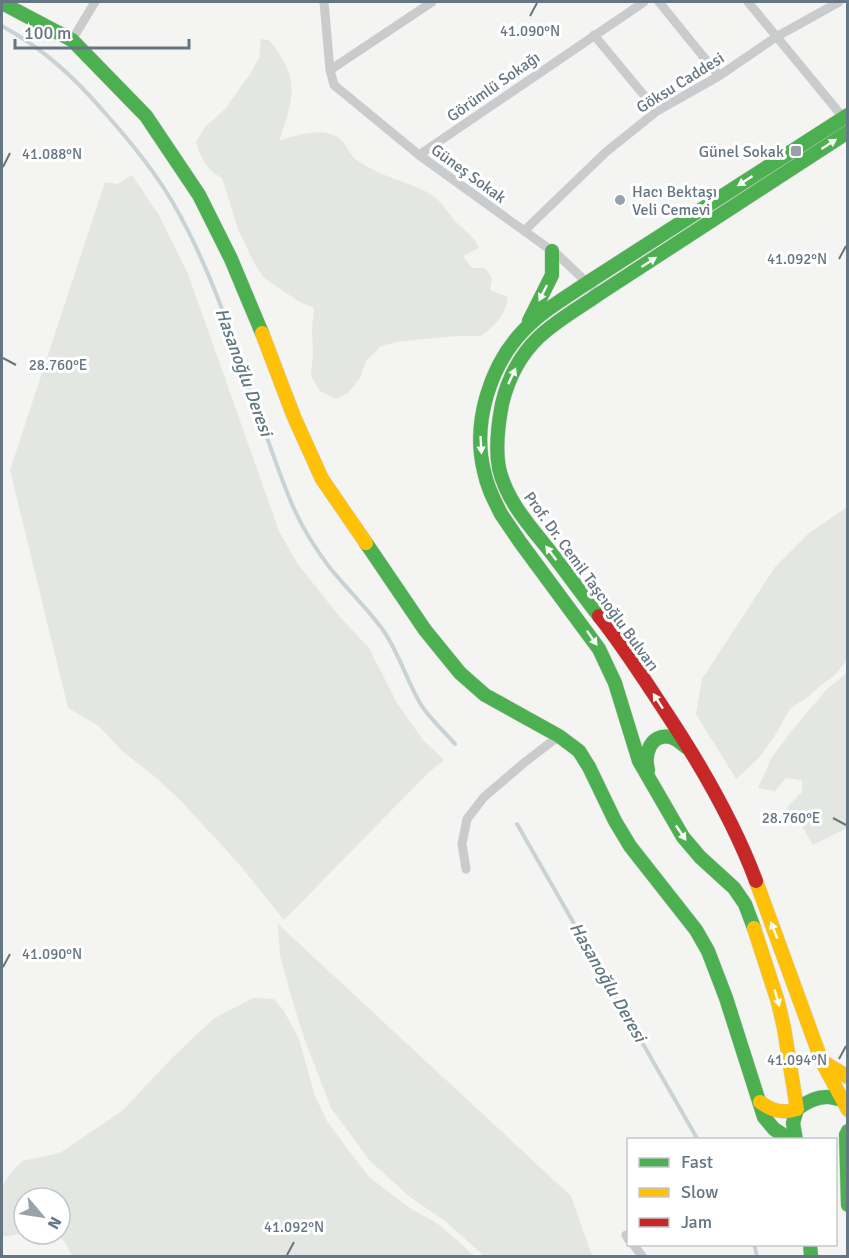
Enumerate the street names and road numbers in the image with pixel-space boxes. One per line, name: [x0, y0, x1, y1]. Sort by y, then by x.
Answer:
street label: Görümlü Sokağı: [443, 47, 544, 126]
street label: Göksu Caddesi: [633, 48, 728, 118]
street label: Güneş Sokak: [427, 140, 510, 208]
street label: Prof. Dr. Cemil Taşcıoğlu Bulvarı: [519, 488, 663, 675]

